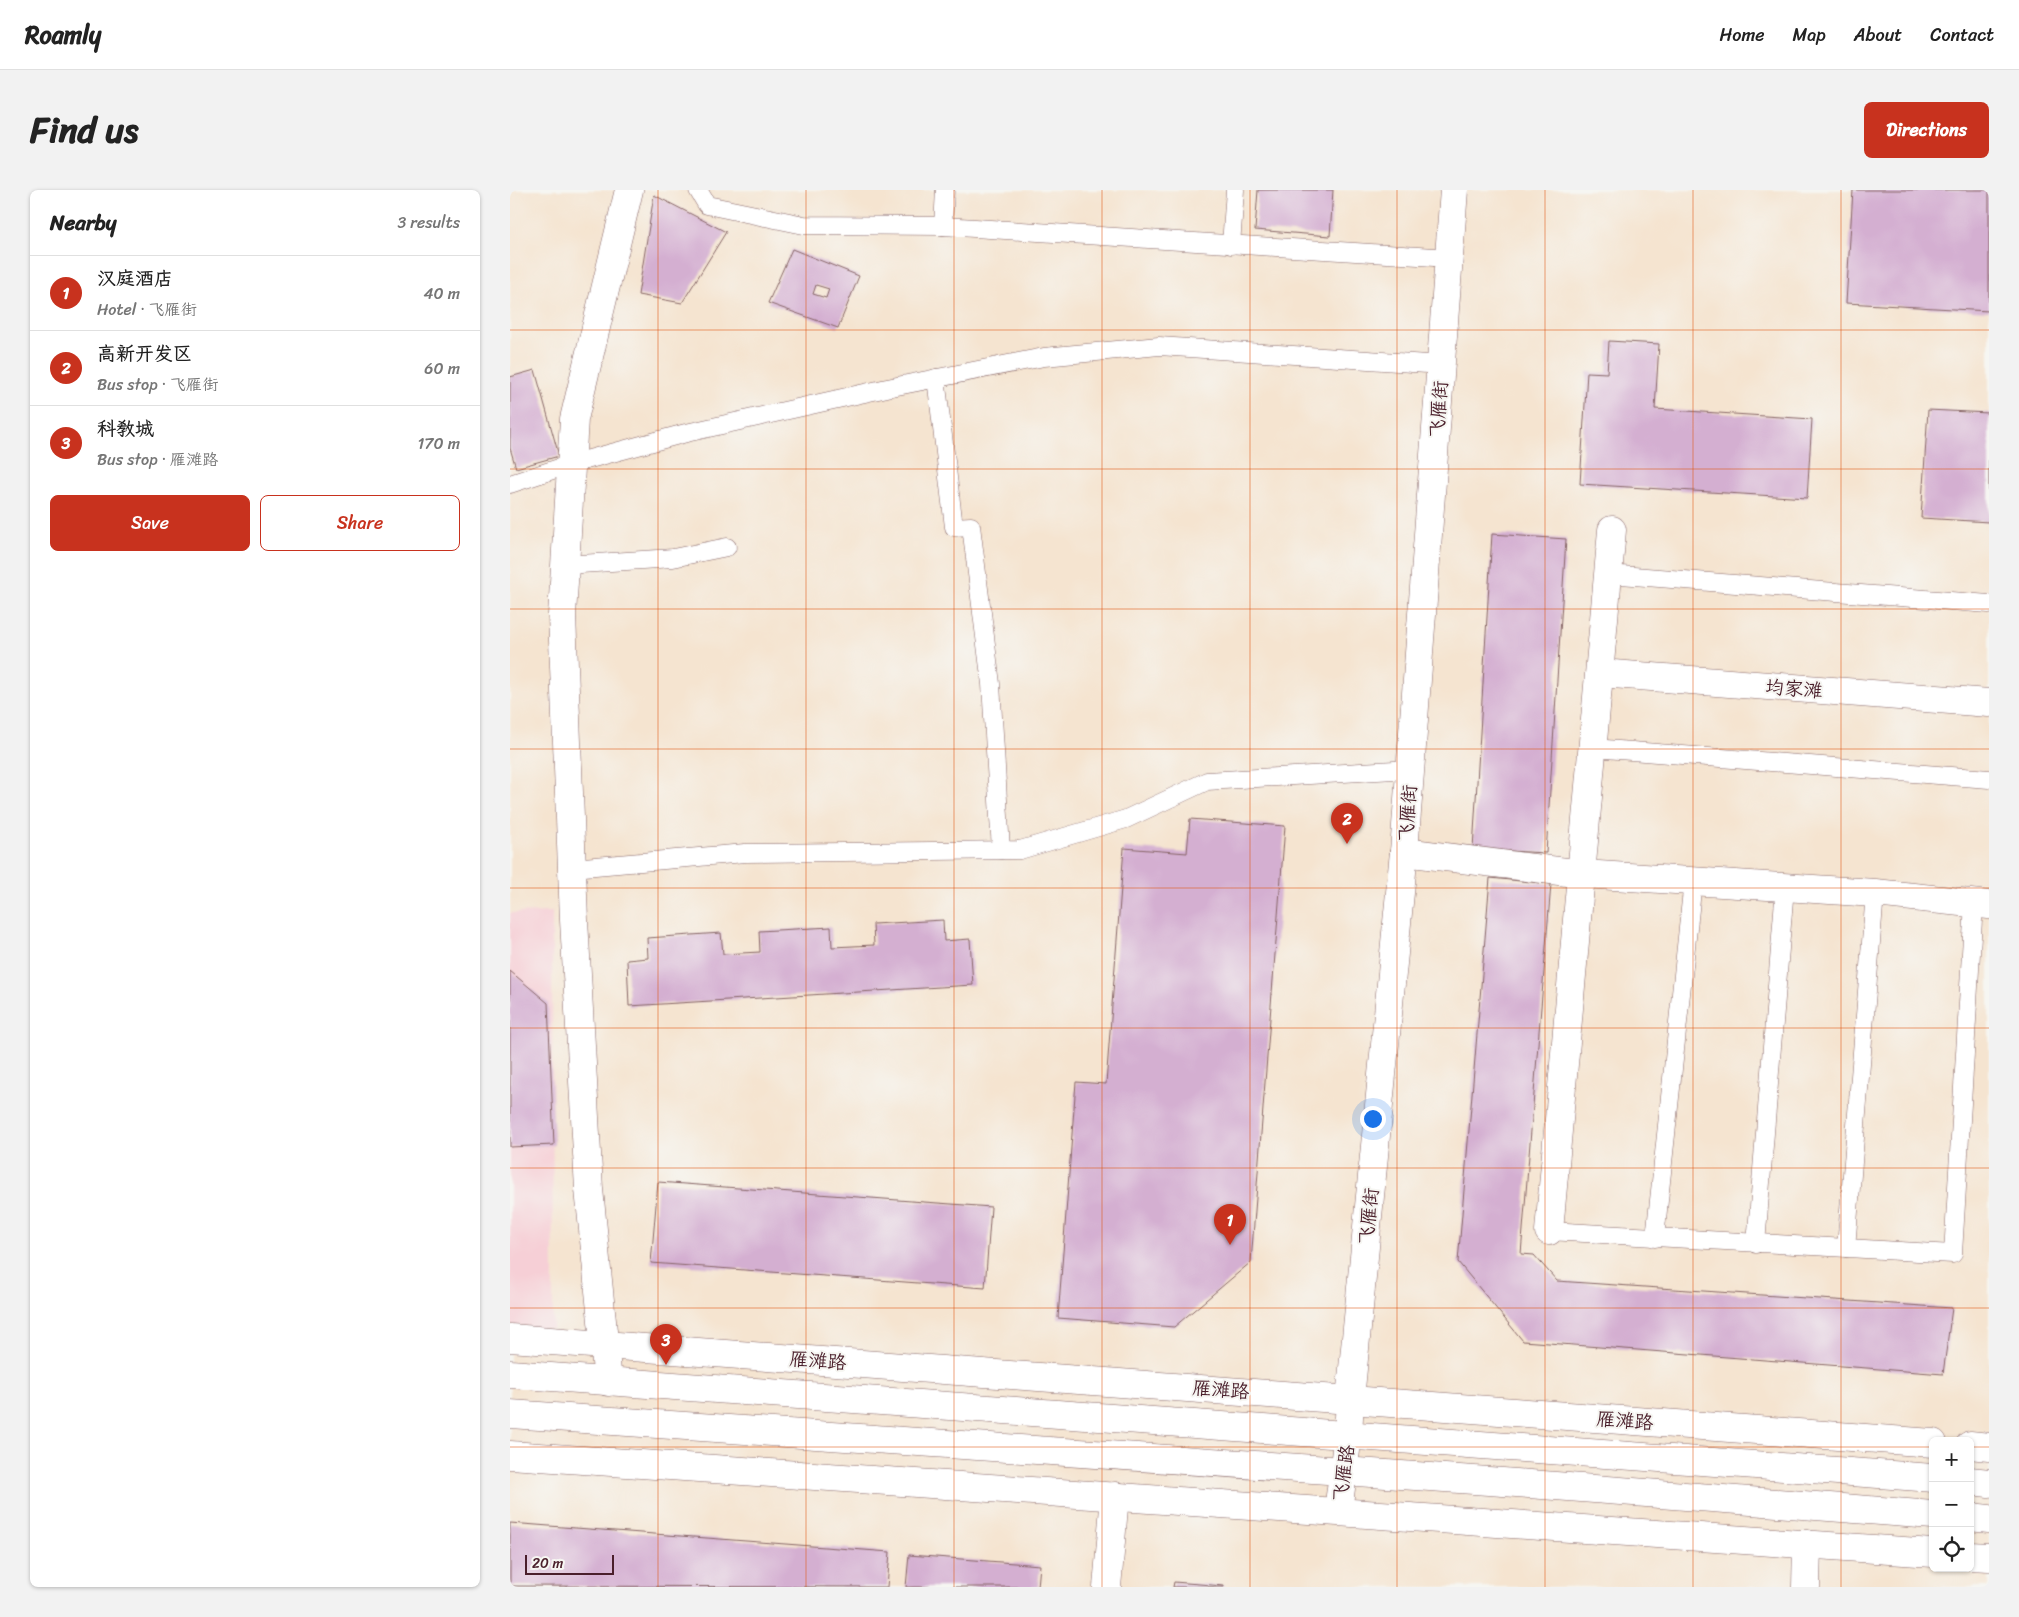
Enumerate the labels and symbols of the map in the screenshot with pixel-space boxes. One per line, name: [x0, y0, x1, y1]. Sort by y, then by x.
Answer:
street label: 飞雁街: [1420, 379, 1457, 439]
street label: 均家滩: [1764, 670, 1824, 707]
street label: 飞雁街: [1389, 783, 1426, 843]
pin: 2: [1331, 803, 1363, 844]
your location: [1360, 1106, 1386, 1132]
street label: 飞雁街: [1349, 1186, 1388, 1246]
pin: 1: [1214, 1204, 1246, 1245]
pin: 3: [650, 1324, 682, 1365]
street label: 雁滩路: [788, 1342, 848, 1379]
street label: 雁滩路: [1191, 1371, 1251, 1408]
street label: 雁滩路: [1595, 1402, 1655, 1439]
street label: 飞雁路: [1323, 1443, 1364, 1504]
scale bar: [525, 1552, 614, 1575]

